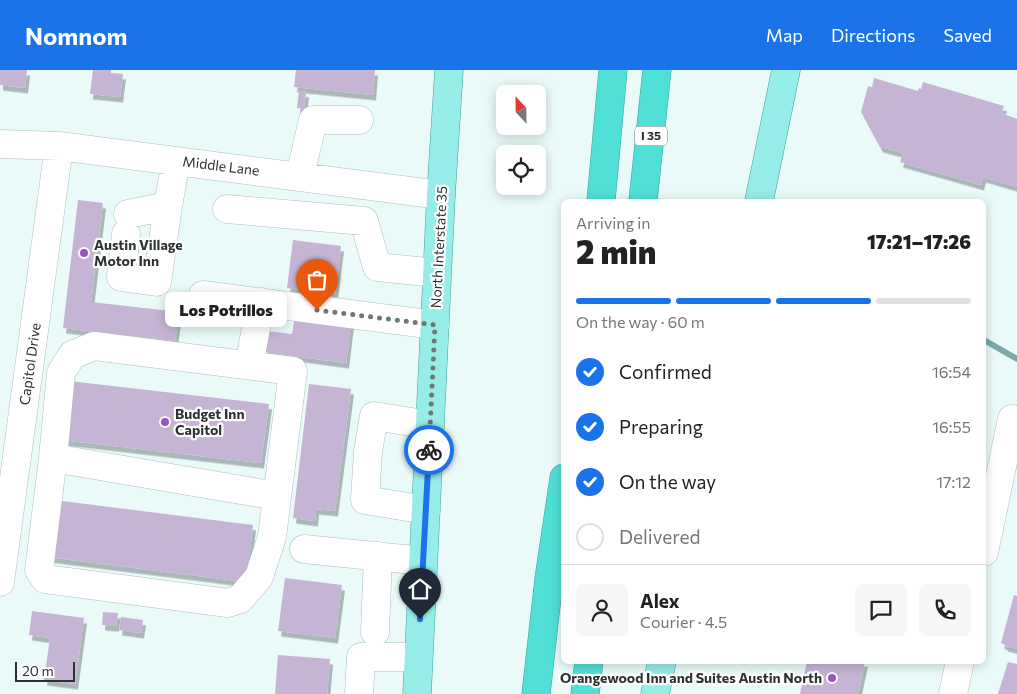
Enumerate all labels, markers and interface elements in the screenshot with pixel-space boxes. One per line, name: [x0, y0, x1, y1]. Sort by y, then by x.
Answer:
text: Nomnom: [25, 21, 127, 50]
text: Map: [766, 24, 803, 46]
text: Directions: [831, 24, 915, 46]
text: Saved: [943, 24, 992, 46]
north arrow: [496, 85, 546, 135]
map controls: [496, 85, 546, 195]
road number: I 35: [635, 126, 667, 146]
button: locate: [496, 145, 546, 195]
street label: Middle Lane: [182, 152, 261, 179]
street label: North Interstate 35: [427, 185, 450, 309]
text: Arriving in: [576, 213, 650, 232]
text: 17:21–17:26: [867, 230, 971, 253]
text: 2 min: [576, 231, 656, 271]
place label: Austin Village Motor Inn: [94, 236, 183, 269]
marker: Austin Village Motor Inn: [78, 247, 90, 259]
pin: [296, 259, 338, 310]
icon: bag: [303, 266, 331, 294]
callout: Los Potrillos: [164, 292, 287, 328]
text: Los Potrillos: [179, 300, 273, 319]
text: On the way · 60 m: [576, 312, 705, 331]
street label: Capitol Drive: [15, 322, 44, 406]
icon: check: [576, 358, 604, 386]
text: Confirmed: [619, 360, 712, 383]
text: 16:54: [932, 362, 971, 381]
place label: Budget Inn Capitol: [175, 405, 245, 438]
icon: check: [576, 413, 604, 441]
text: Preparing: [619, 415, 703, 438]
marker: Budget Inn Capitol: [159, 416, 171, 428]
text: 16:55: [932, 417, 971, 436]
courier: [404, 425, 454, 475]
icon: bike: [415, 436, 443, 464]
icon: check: [576, 468, 604, 496]
text: On the way: [619, 470, 716, 493]
text: 17:12: [936, 472, 971, 491]
text: Delivered: [619, 525, 700, 548]
pin: [399, 568, 441, 619]
icon: home: [406, 575, 434, 603]
button: person: [576, 584, 628, 636]
button: chat: [855, 584, 907, 636]
button: phone: [919, 584, 971, 636]
text: Alex: [640, 589, 680, 612]
text: Courier · 4.5: [640, 612, 727, 631]
scale bar: [15, 659, 75, 682]
text: 20 m: [22, 662, 54, 679]
place label: Orangewood Inn and Suites Austin North: [560, 669, 822, 686]
marker: Orangewood Inn and Suites Austin North: [826, 672, 838, 684]

